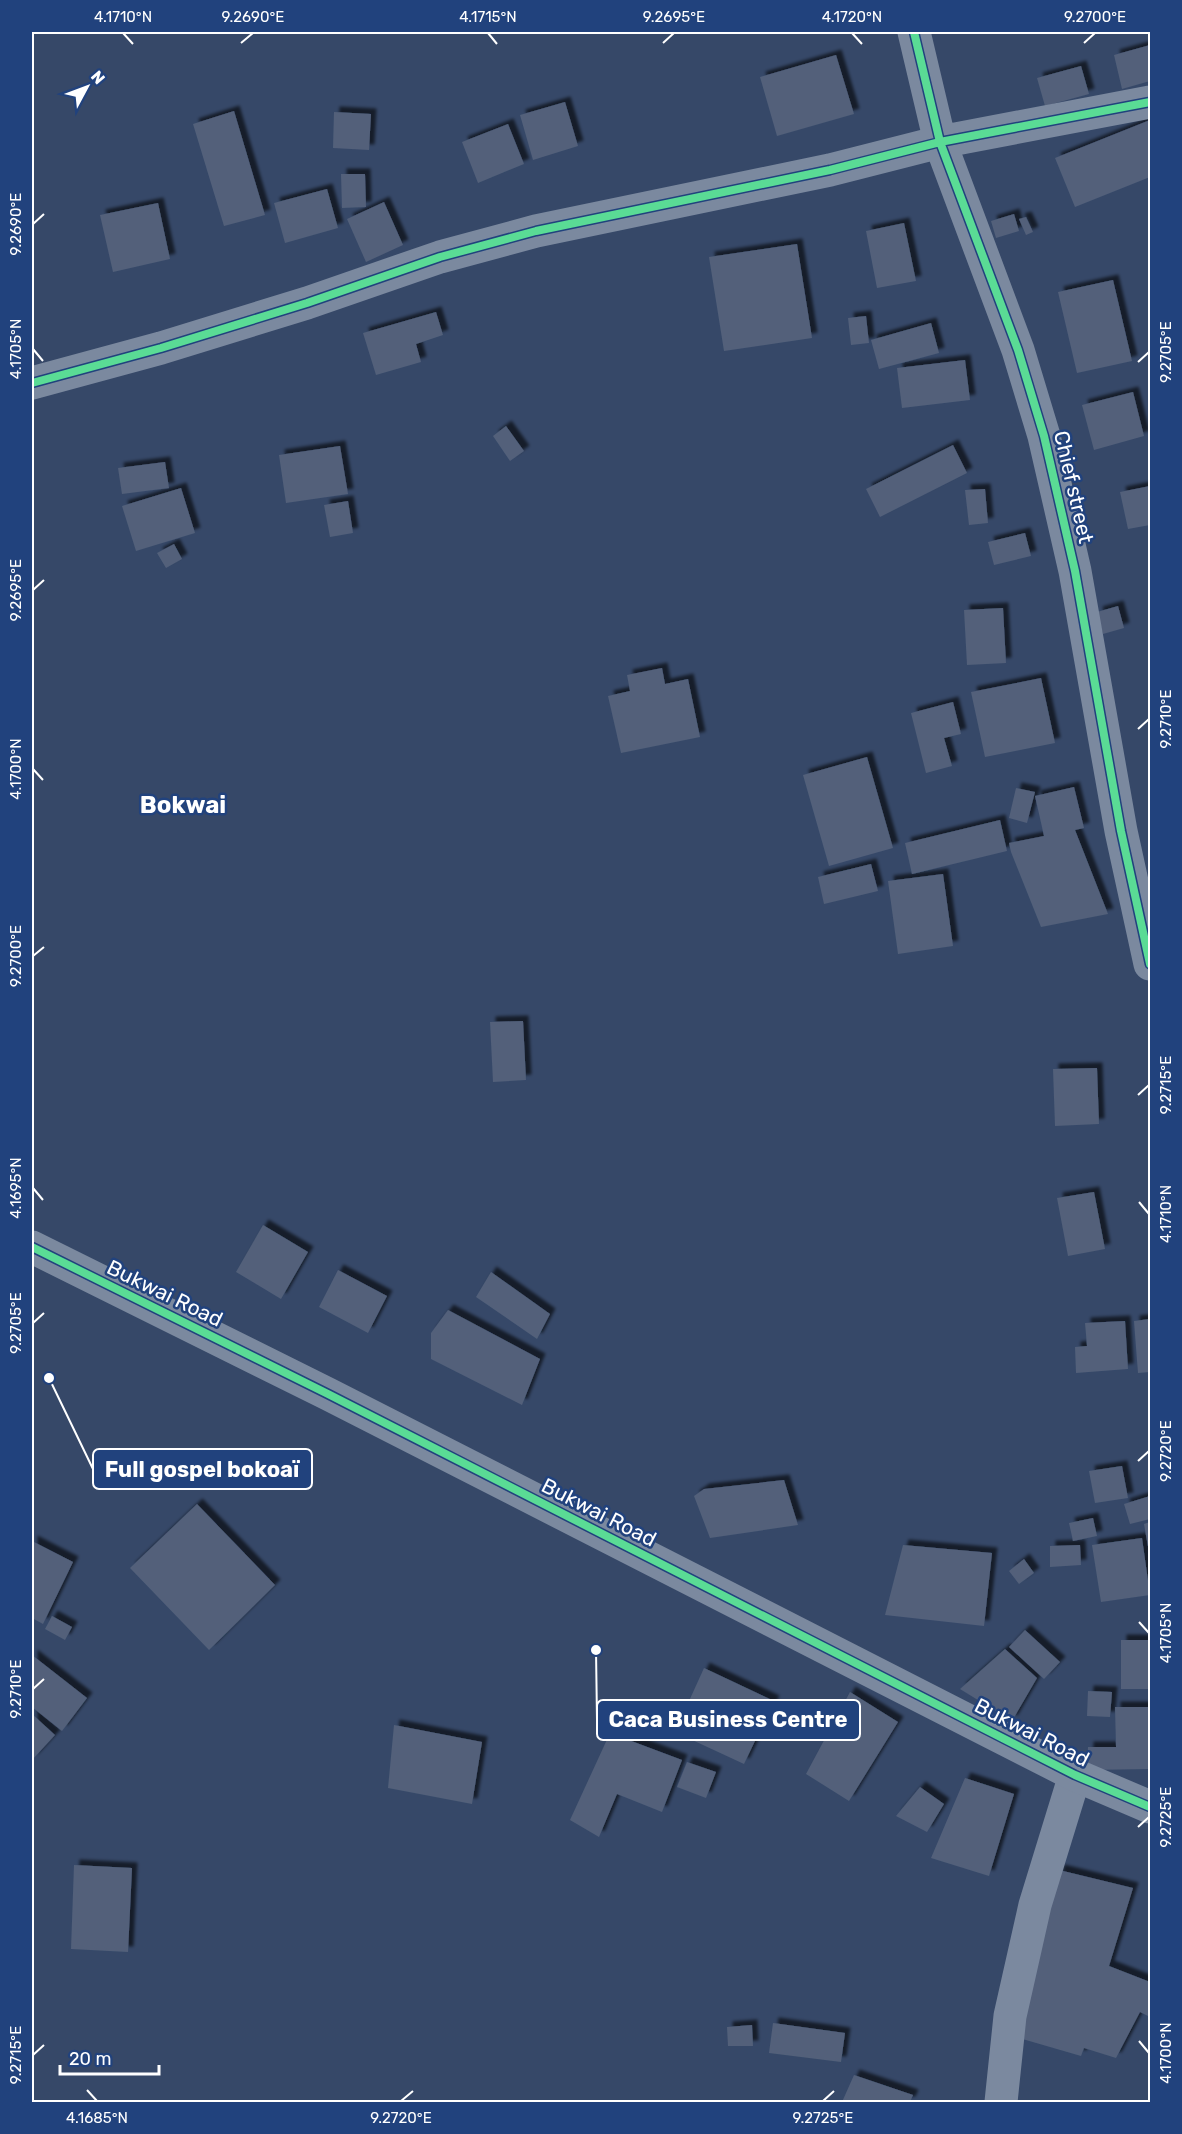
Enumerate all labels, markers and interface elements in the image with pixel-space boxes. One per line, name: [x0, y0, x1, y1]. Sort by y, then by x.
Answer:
text: 4.1710°N: [94, 8, 152, 26]
text: 9.2690°E: [222, 8, 284, 26]
text: 4.1715°N: [459, 8, 517, 26]
text: 9.2695°E: [643, 8, 705, 26]
text: 4.1720°N: [822, 8, 882, 26]
text: 9.2700°E: [1064, 8, 1126, 26]
north arrow: [57, 57, 117, 117]
text: N: [87, 67, 109, 88]
text: 9.2690°E: [7, 193, 25, 255]
text: 4.1705°N: [7, 319, 25, 379]
text: 9.2705°E: [1157, 321, 1175, 383]
street label: Chief street: [1049, 428, 1099, 546]
text: 9.2695°E: [7, 559, 25, 621]
text: 9.2710°E: [1157, 689, 1175, 749]
text: 4.1700°N: [7, 738, 25, 800]
district label: Bokwai: [140, 791, 226, 819]
text: 9.2700°E: [7, 925, 25, 987]
text: 9.2715°E: [1157, 1056, 1175, 1114]
text: 4.1695°N: [7, 1157, 25, 1219]
text: 4.1710°N: [1157, 1185, 1175, 1243]
street label: Bukwai Road: [103, 1254, 227, 1332]
text: 9.2705°E: [7, 1292, 25, 1354]
text: 9.2720°E: [1157, 1420, 1175, 1482]
callout: Full gospel bokoaï: [93, 1449, 312, 1489]
text: Full gospel bokoaï: [105, 1456, 300, 1483]
street label: Bukwai Road: [537, 1472, 661, 1552]
text: 4.1705°N: [1157, 1603, 1175, 1663]
text: 9.2710°E: [7, 1659, 25, 1719]
street label: Bukwai Road: [970, 1692, 1094, 1772]
callout: Caca Business Centre: [597, 1700, 860, 1740]
text: Caca Business Centre: [608, 1706, 848, 1733]
text: 9.2725°E: [1157, 1787, 1175, 1847]
text: 4.1700°N: [1157, 2022, 1175, 2084]
text: 9.2715°E: [7, 2026, 25, 2084]
scale bar: [60, 2038, 159, 2076]
text: 20 m: [69, 2048, 111, 2070]
text: 4.1685°N: [66, 2109, 128, 2127]
text: 9.2720°E: [370, 2109, 432, 2127]
text: 9.2725°E: [793, 2109, 853, 2127]

